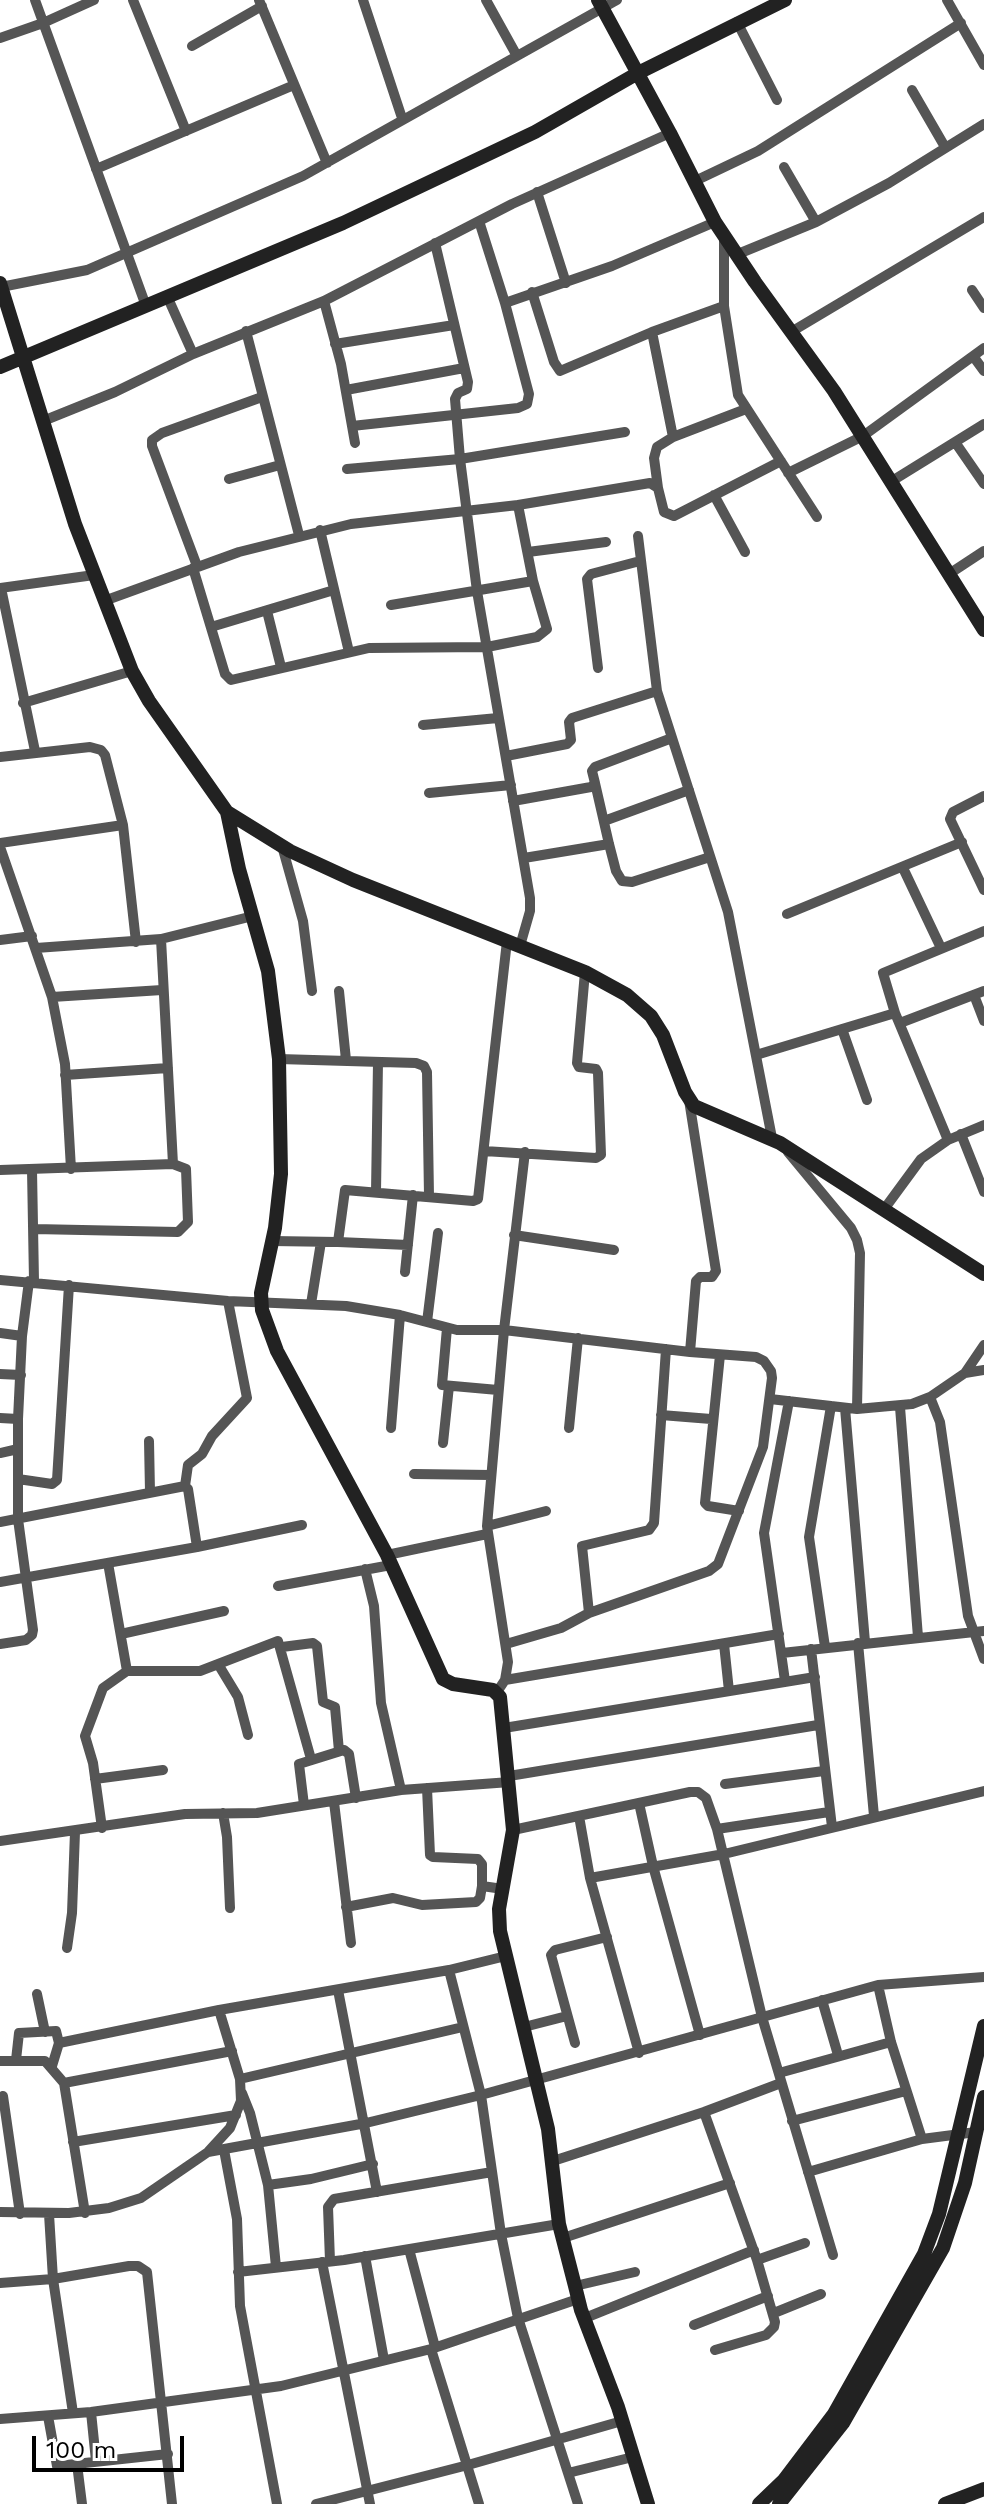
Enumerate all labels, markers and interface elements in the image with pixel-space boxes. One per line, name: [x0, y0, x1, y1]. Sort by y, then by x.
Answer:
scale bar: [36, 2420, 188, 2470]
text: 100 m: [46, 2436, 116, 2464]

